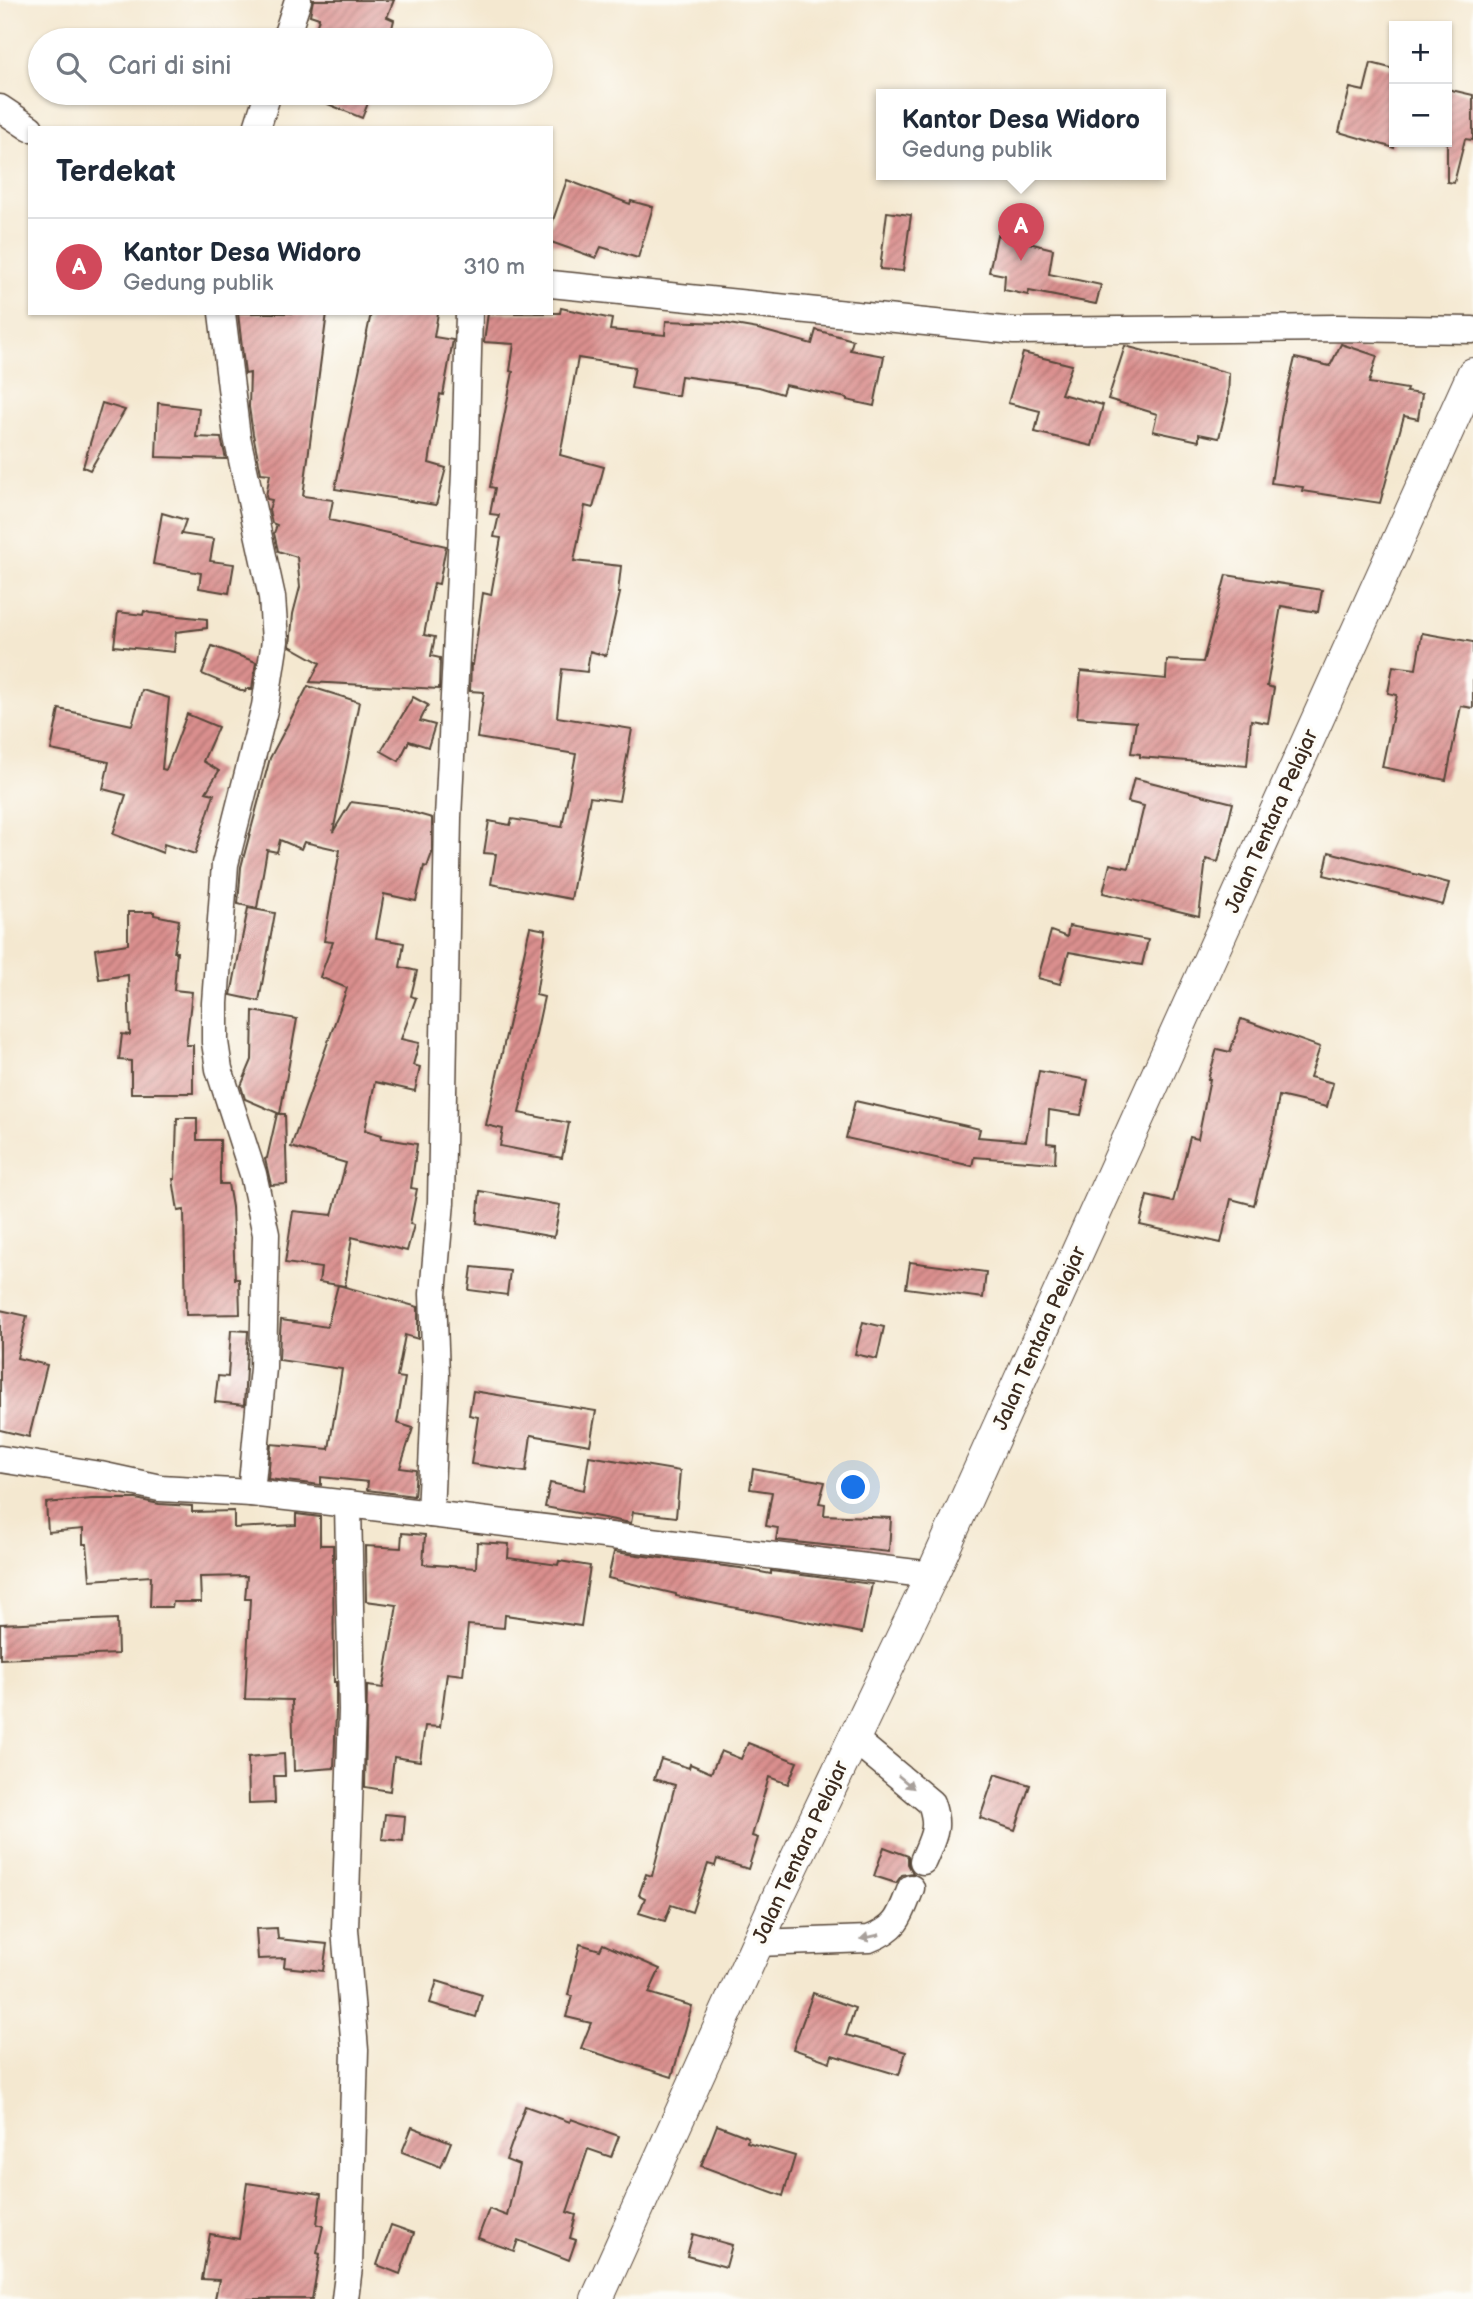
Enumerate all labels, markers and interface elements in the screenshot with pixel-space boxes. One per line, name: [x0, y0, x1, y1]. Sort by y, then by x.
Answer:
map controls: [1389, 21, 1452, 147]
button: +: [1389, 21, 1452, 84]
search box: [28, 28, 553, 105]
icon: search: [52, 48, 90, 86]
text: Cari di sini: [108, 51, 231, 82]
button: −: [1389, 84, 1452, 147]
popup: [876, 89, 1166, 180]
text: Kantor Desa Widoro: [902, 105, 1140, 136]
text: Gedung publik: [902, 136, 1052, 164]
text: Terdekat: [56, 154, 175, 190]
pin: A: [998, 203, 1044, 261]
text: Kantor Desa Widoro: [123, 238, 361, 269]
text: A: [72, 253, 86, 281]
text: 310 m: [463, 253, 525, 281]
text: Gedung publik: [123, 269, 273, 297]
street label: Jalan Tentara Pelajar: [1220, 725, 1323, 917]
street label: Jalan Tentara Pelajar: [988, 1242, 1091, 1434]
your location: [836, 1470, 870, 1504]
street label: Jalan Tentara Pelajar: [747, 1757, 854, 1947]
one-way arrow: [897, 1774, 914, 1789]
one-way arrow: [859, 1931, 881, 1942]

